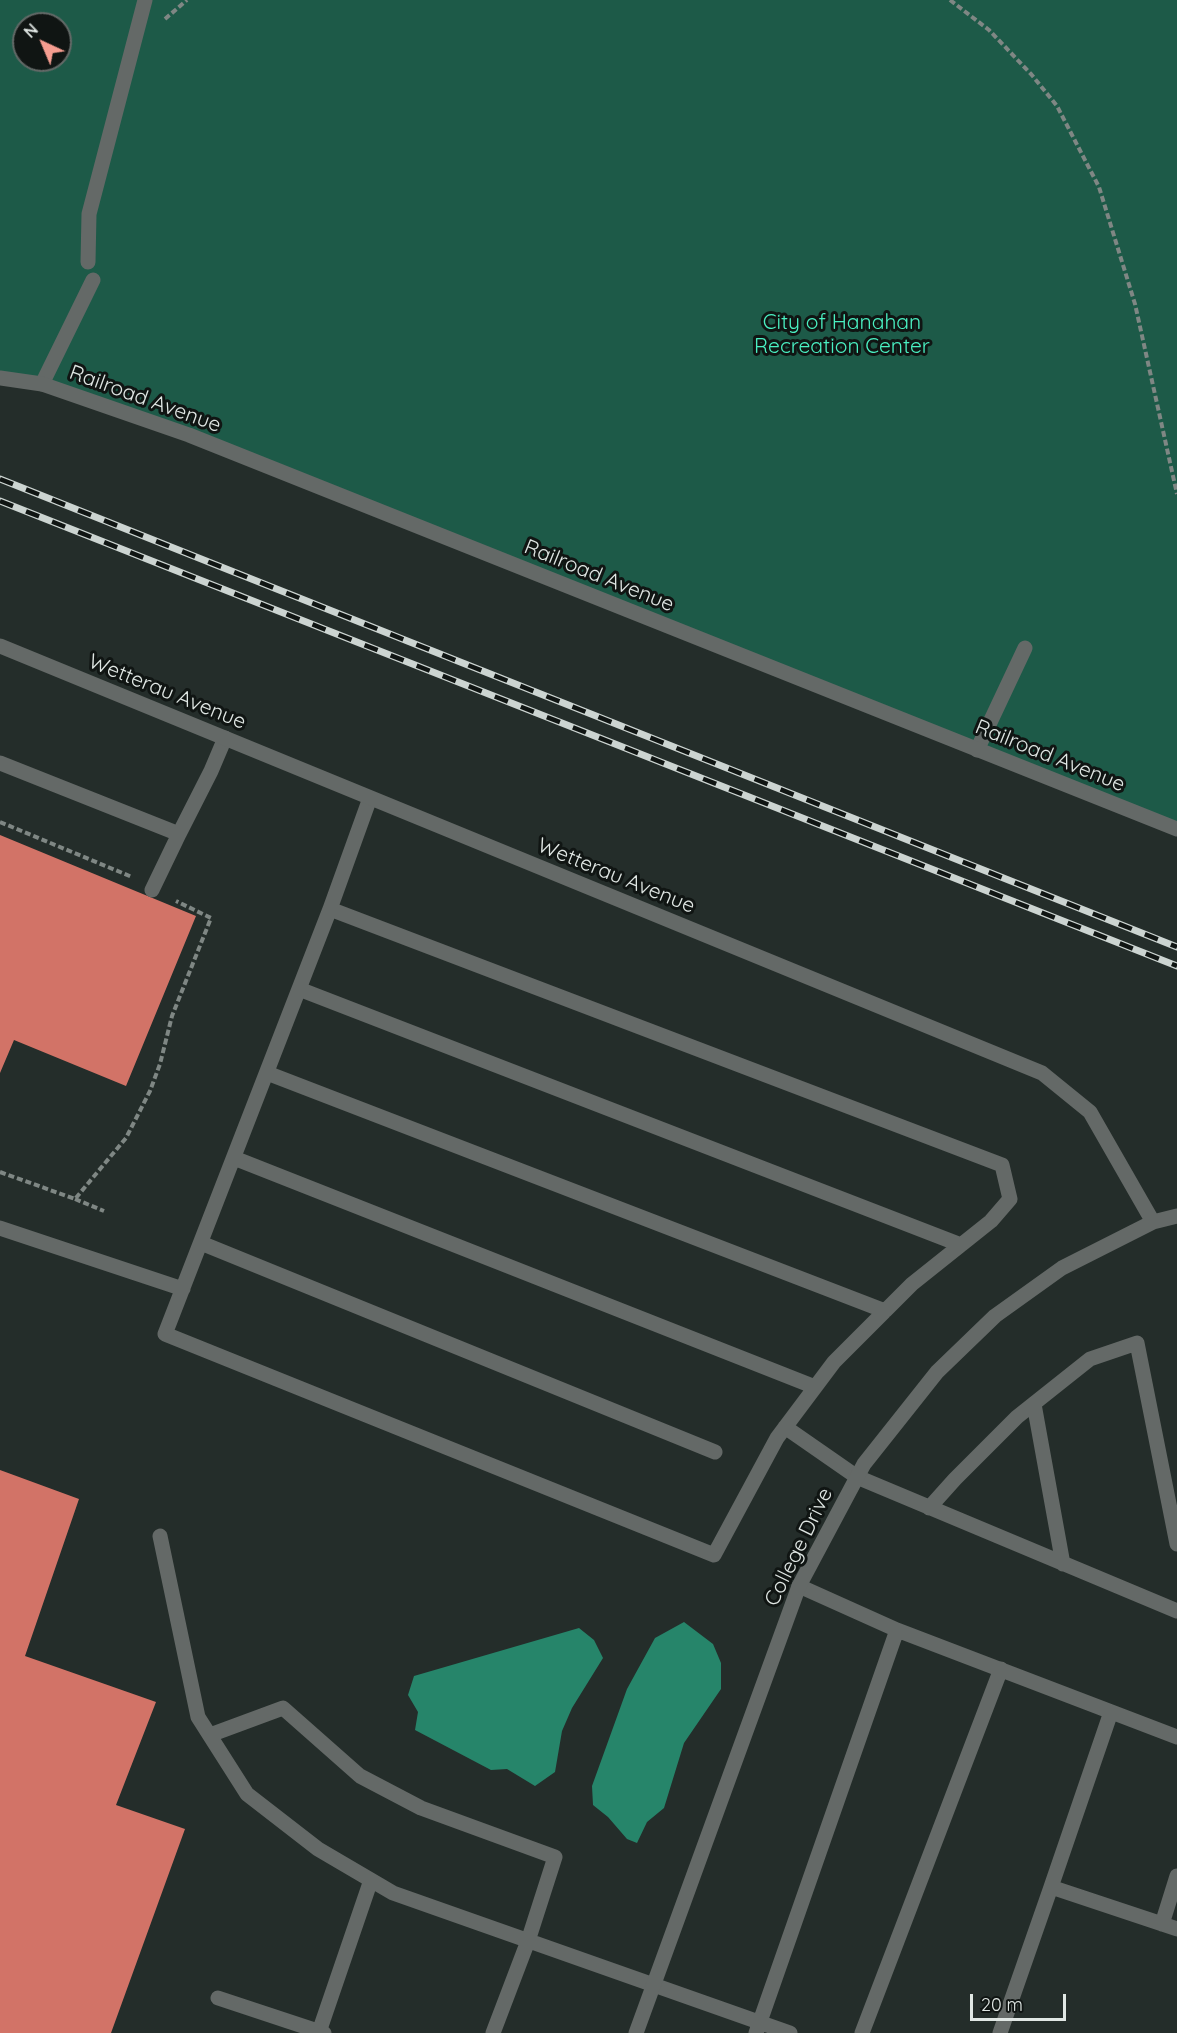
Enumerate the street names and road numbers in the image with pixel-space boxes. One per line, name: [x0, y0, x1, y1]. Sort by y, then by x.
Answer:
street label: Railroad Avenue: [66, 360, 224, 438]
street label: Railroad Avenue: [520, 534, 678, 618]
street label: Wetterau Avenue: [85, 649, 249, 735]
street label: Railroad Avenue: [971, 714, 1129, 798]
street label: Wetterau Avenue: [534, 833, 698, 919]
street label: College Drive: [760, 1484, 838, 1610]

